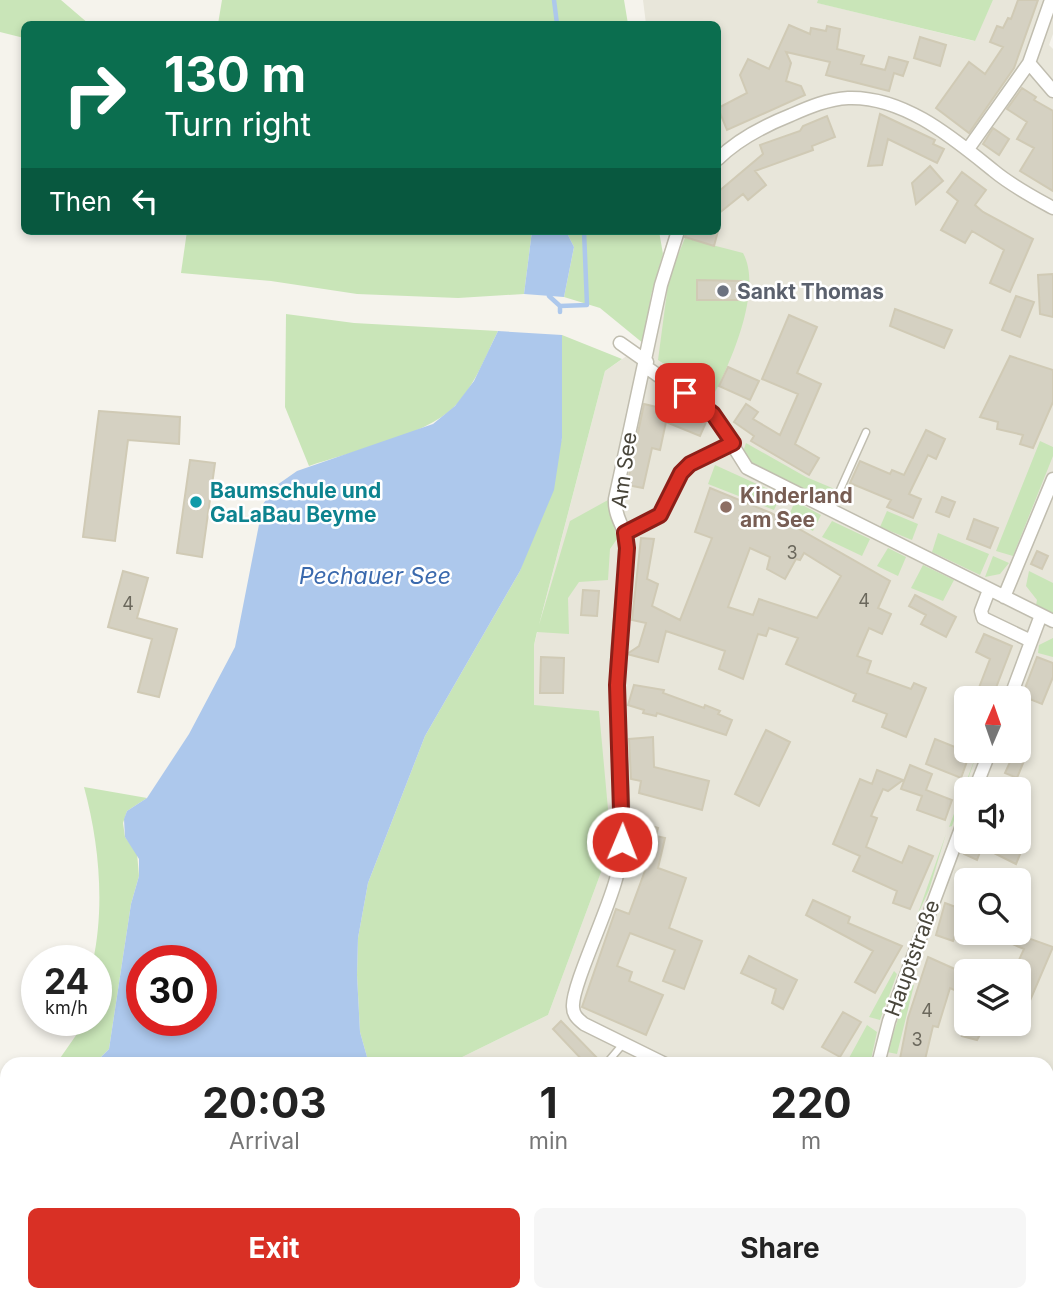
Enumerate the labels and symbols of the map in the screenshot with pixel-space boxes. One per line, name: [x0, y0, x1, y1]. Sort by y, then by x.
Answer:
place label: Sankt Thomas: [737, 279, 884, 304]
marker: Sankt Thomas: [715, 283, 731, 299]
pin: [655, 363, 715, 423]
street label: Am See: [606, 430, 642, 510]
place label: Baumschule und GaLaBau Beyme: [210, 478, 381, 527]
place label: Kinderland am See: [740, 483, 853, 532]
marker: Baumschule und GaLaBau Beyme: [188, 494, 204, 510]
marker: Kinderland am See: [718, 499, 734, 515]
house number: 3: [786, 542, 798, 563]
water label: Pechauer See: [299, 562, 451, 590]
house number: 4: [858, 590, 870, 611]
house number: 4: [122, 593, 134, 614]
north arrow: [954, 686, 1031, 763]
position arrow: [585, 805, 659, 879]
street label: Hauptstraße: [879, 896, 945, 1020]
speed limit sign: 30: [126, 945, 217, 1036]
house number: 4: [921, 1000, 933, 1021]
house number: 3: [911, 1029, 923, 1050]

